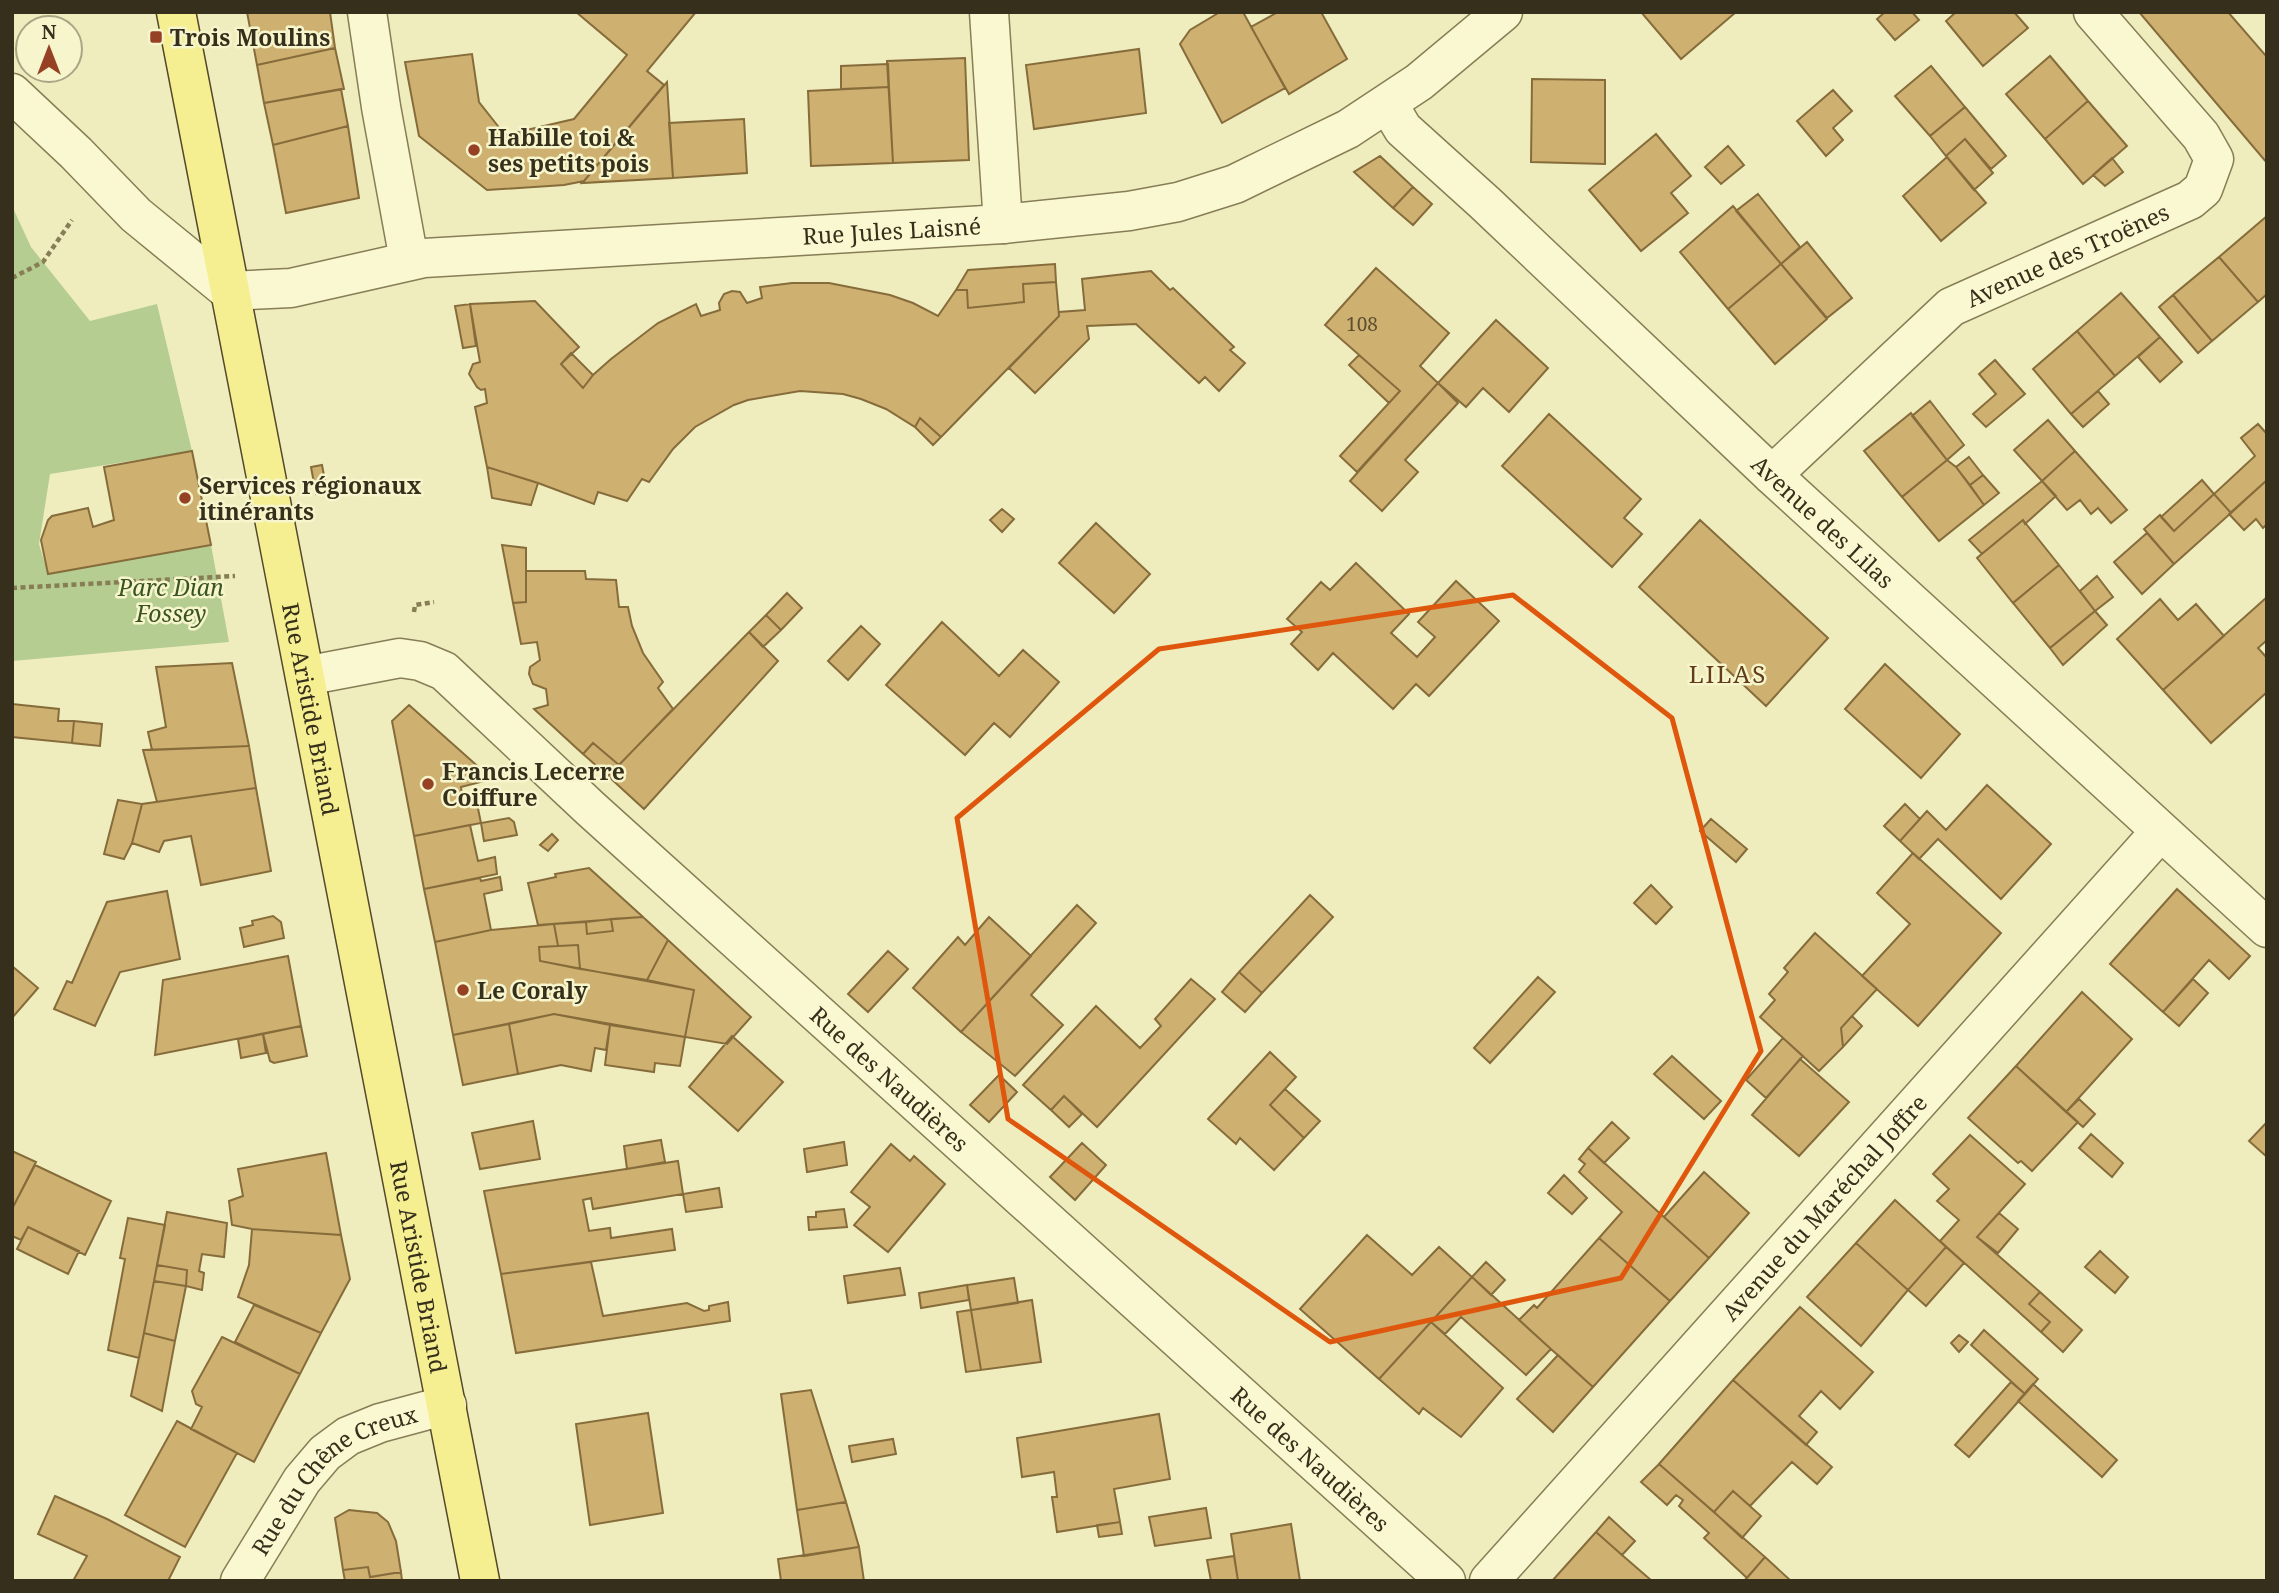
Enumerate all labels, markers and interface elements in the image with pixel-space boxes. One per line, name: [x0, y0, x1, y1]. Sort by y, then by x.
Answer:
north arrow: [14, 14, 84, 84]
text: N: [42, 19, 57, 45]
place label: Trois Moulins: [170, 21, 330, 53]
marker: Trois Moulins: [148, 29, 164, 45]
place label: Habille toi & ses petits pois: [488, 121, 649, 179]
marker: Habille toi & ses petits pois: [466, 142, 482, 158]
street label: Avenue des Troënes: [1961, 196, 2174, 314]
street label: Rue Jules Laisné: [801, 209, 982, 252]
house number: 108: [1346, 311, 1378, 337]
street label: Avenue des Lilas: [1745, 448, 1901, 595]
place label: Services régionaux itinérants: [199, 469, 422, 527]
marker: Services régionaux itinérants: [177, 490, 193, 506]
park label: Parc Dian Fossey: [117, 571, 224, 629]
street label: Rue Aristide Briand: [275, 600, 347, 818]
district label: LILAS: [1689, 657, 1767, 690]
place label: Francis Lecerre Coiffure: [442, 755, 625, 813]
marker: Francis Lecerre Coiffure: [420, 776, 436, 792]
place label: Le Coraly: [477, 974, 588, 1006]
marker: Le Coraly: [455, 982, 471, 998]
street label: Rue des Naudières: [804, 999, 976, 1159]
street label: Avenue du Maréchal Joffre: [1714, 1087, 1934, 1327]
street label: Rue Aristide Briand: [383, 1158, 455, 1376]
street label: Rue des Naudières: [1224, 1379, 1397, 1539]
street label: Rue du Chêne Creux: [244, 1398, 421, 1561]

